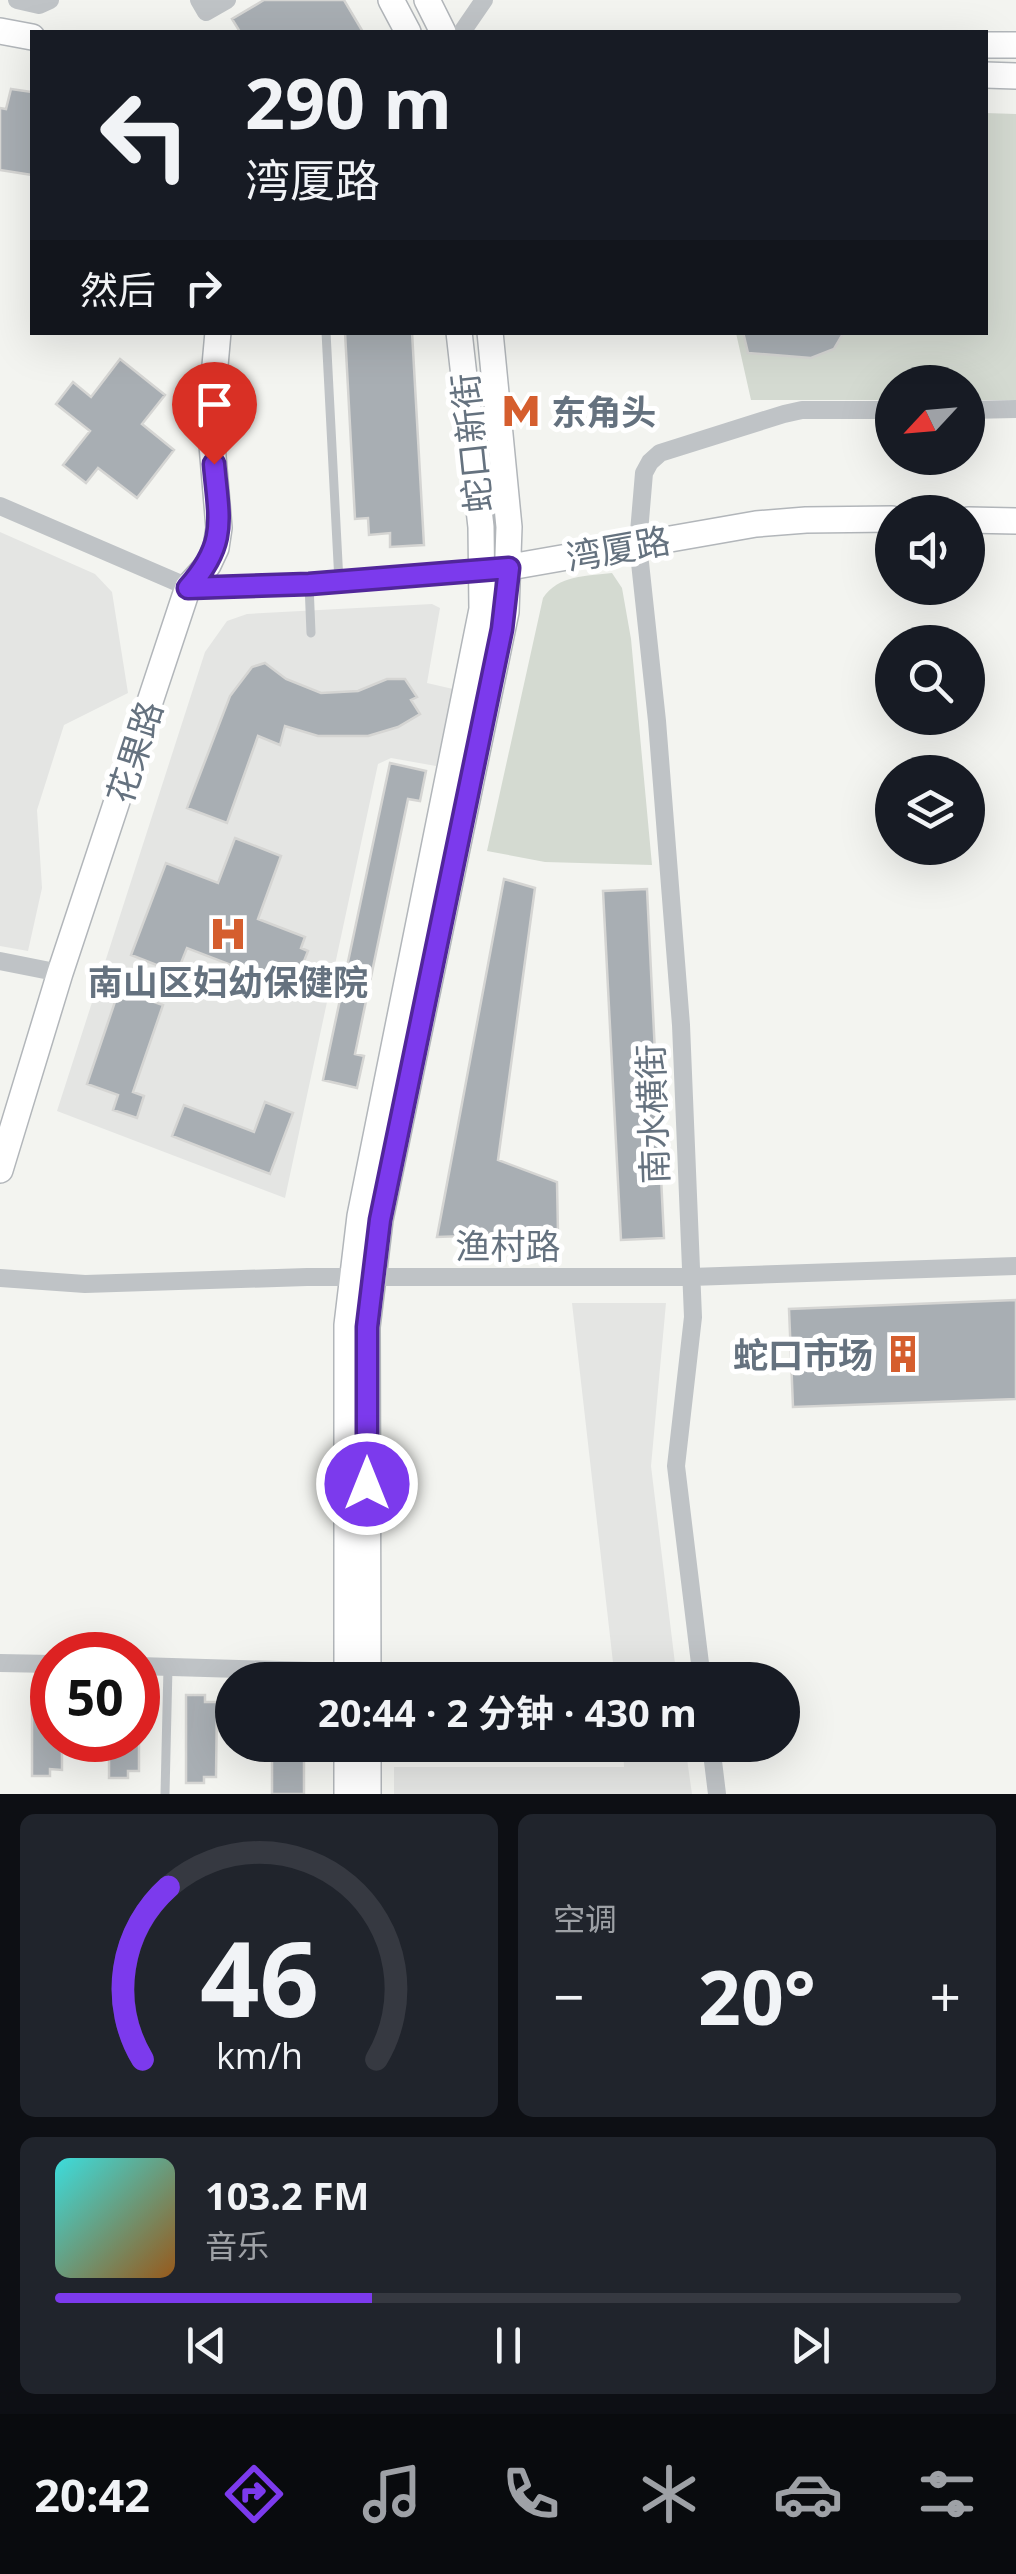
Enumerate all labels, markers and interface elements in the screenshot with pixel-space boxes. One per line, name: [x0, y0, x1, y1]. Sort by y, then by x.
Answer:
text: 290 m: [245, 54, 452, 150]
icon: left: [80, 70, 210, 200]
text: 湾厦路: [245, 149, 380, 210]
icon: right: [176, 260, 231, 315]
text: 然后: [80, 263, 156, 315]
pin: [172, 362, 257, 465]
north arrow: [875, 365, 985, 475]
map controls: [875, 365, 985, 865]
street label: 蛇口新街: [440, 371, 502, 515]
icon: arrive: [187, 377, 242, 432]
place label: 东角头: [551, 388, 656, 435]
metro station icon: 东角头: [500, 390, 542, 432]
button: sound: [875, 495, 985, 605]
street label: 湾厦路: [562, 516, 674, 580]
button: search: [875, 625, 985, 735]
street label: 花果路: [95, 695, 173, 809]
button: layers: [875, 755, 985, 865]
hospital icon: 南山区妇幼保健院: [207, 913, 249, 955]
place label: 南山区妇幼保健院: [88, 958, 368, 1005]
street label: 南水横街: [626, 1043, 678, 1185]
street label: 渔村路: [455, 1222, 561, 1269]
place label: 蛇口市场: [733, 1331, 873, 1378]
building icon: 蛇口市场: [882, 1333, 924, 1375]
position arrow: [315, 1432, 419, 1536]
speed limit sign: 50: [30, 1632, 160, 1762]
text: 20:44 · 2 分钟 · 430 m: [318, 1686, 697, 1738]
text: 空调: [553, 1897, 617, 1940]
text: 46: [200, 1906, 318, 2047]
text: 20°: [698, 1945, 816, 2047]
text: −: [553, 1958, 584, 2033]
text: +: [930, 1958, 961, 2033]
text: km/h: [216, 2031, 302, 2079]
text: 103.2 FM: [205, 2169, 369, 2221]
text: 音乐: [205, 2224, 269, 2267]
icon: previous: [179, 2318, 234, 2373]
icon: pause: [481, 2318, 536, 2373]
icon: next: [783, 2318, 838, 2373]
icon: directions: [219, 2459, 289, 2529]
icon: music: [357, 2459, 427, 2529]
icon: phone: [496, 2459, 566, 2529]
icon: climate: [634, 2459, 704, 2529]
icon: car: [773, 2459, 843, 2529]
icon: filters: [912, 2459, 982, 2529]
text: 20:42: [34, 2464, 150, 2525]

